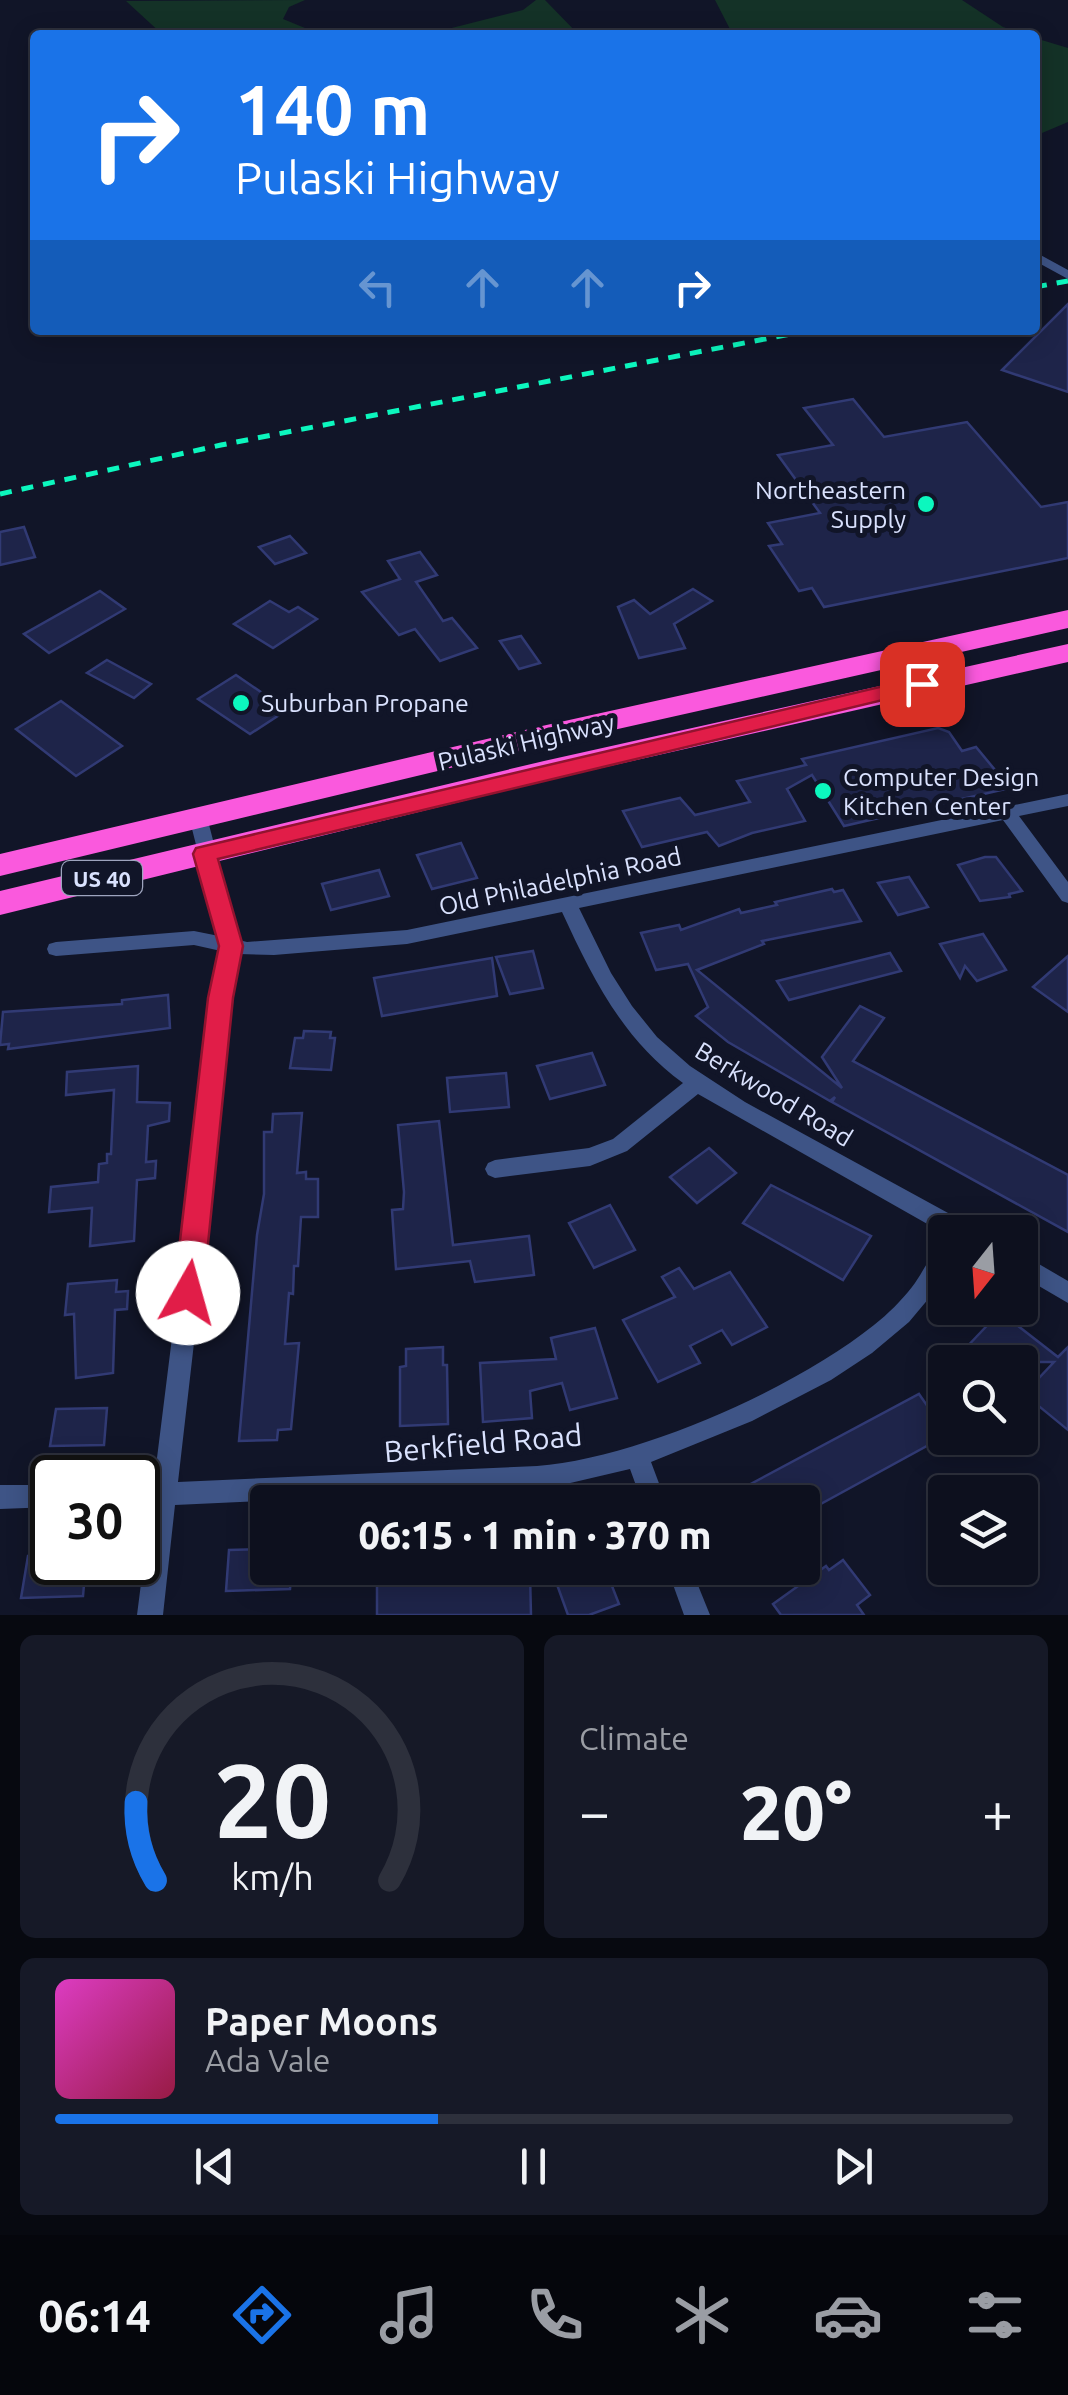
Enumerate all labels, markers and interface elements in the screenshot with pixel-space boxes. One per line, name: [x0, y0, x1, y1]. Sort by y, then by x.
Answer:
icon: right: [70, 70, 200, 200]
text: 140 m: [235, 70, 430, 148]
text: Pulaski Highway: [235, 152, 560, 203]
icon: left: [350, 260, 405, 315]
icon: ahead: [455, 260, 510, 315]
icon: ahead: [560, 260, 615, 315]
icon: right: [665, 260, 720, 315]
place label: Northeastern Supply: [755, 476, 906, 533]
marker: Northeastern Supply: [915, 493, 937, 515]
pin: [880, 642, 965, 727]
icon: arrive: [895, 657, 950, 712]
place label: Suburban Propane: [261, 689, 469, 717]
marker: Suburban Propane: [230, 692, 252, 714]
street label: Pulaski Highway: [435, 708, 617, 776]
place label: Computer Design Kitchen Center: [843, 763, 1039, 820]
marker: Computer Design Kitchen Center: [812, 780, 834, 802]
street label: Old Philadelphia Road: [436, 842, 684, 920]
road number: US 40: [62, 861, 142, 895]
street label: Berkwood Road: [690, 1036, 858, 1152]
north arrow: [928, 1215, 1038, 1325]
map controls: [928, 1215, 1038, 1585]
position arrow: [136, 1241, 240, 1345]
button: search: [928, 1345, 1038, 1455]
street label: Berkfield Road: [382, 1417, 584, 1469]
speed limit sign: 30: [30, 1455, 160, 1585]
button: layers: [928, 1475, 1038, 1585]
text: 06:15 · 1 min · 370 m: [358, 1514, 712, 1556]
text: Climate: [579, 1720, 689, 1756]
text: 20: [213, 1741, 331, 1858]
text: 20°: [740, 1770, 852, 1854]
text: −: [579, 1781, 610, 1842]
text: +: [982, 1781, 1013, 1842]
text: km/h: [231, 1857, 313, 1897]
text: Paper Moons: [205, 2000, 438, 2042]
text: Ada Vale: [205, 2042, 331, 2078]
icon: previous: [187, 2139, 242, 2194]
icon: pause: [506, 2139, 561, 2194]
icon: next: [826, 2139, 881, 2194]
icon: directions: [227, 2280, 297, 2350]
icon: music: [374, 2280, 444, 2350]
icon: phone: [520, 2280, 590, 2350]
icon: climate: [667, 2280, 737, 2350]
icon: car: [813, 2280, 883, 2350]
icon: filters: [960, 2280, 1030, 2350]
text: 06:14: [38, 2290, 151, 2341]

